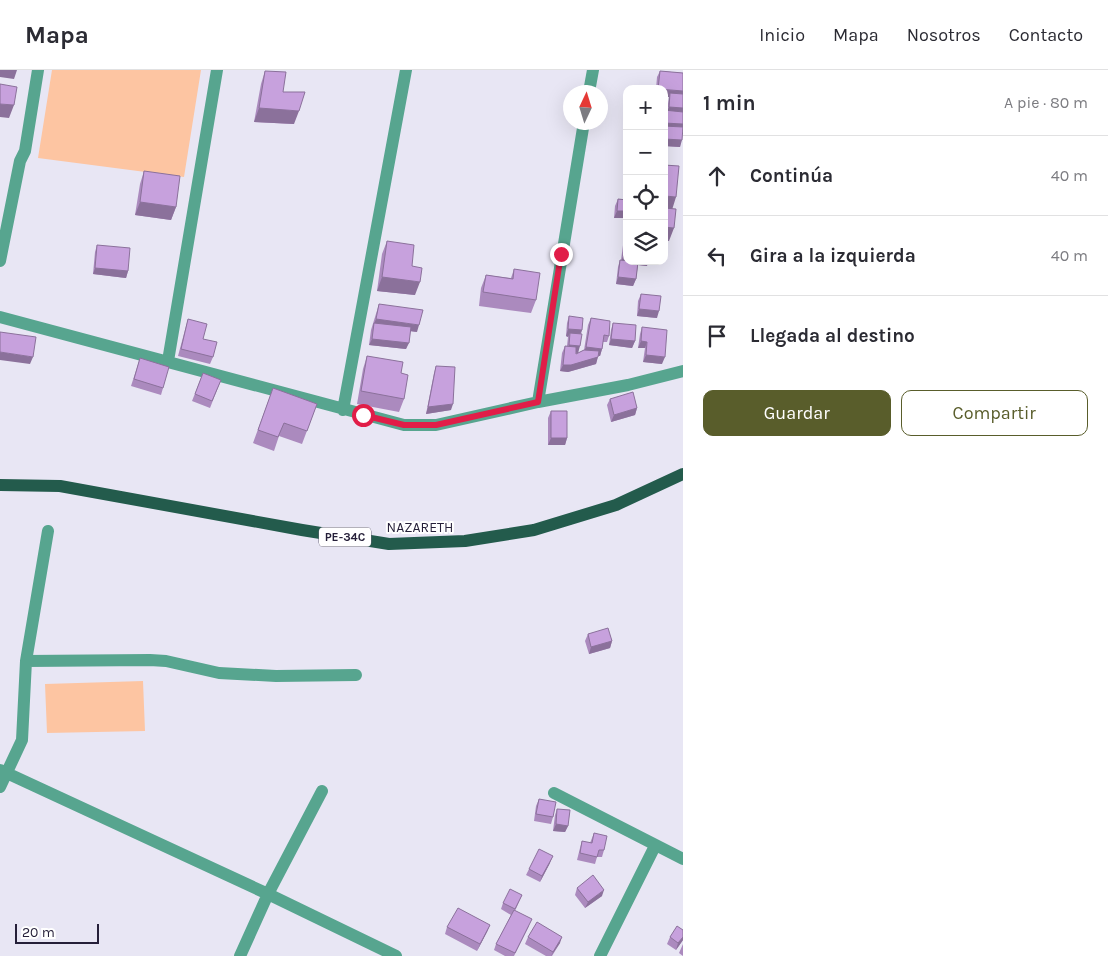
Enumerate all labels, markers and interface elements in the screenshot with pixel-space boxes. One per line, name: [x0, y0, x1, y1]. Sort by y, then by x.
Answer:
text: Mapa: [25, 21, 89, 49]
text: Inicio: [759, 24, 805, 46]
text: Mapa: [833, 24, 879, 46]
text: Nosotros: [907, 24, 981, 46]
text: Contacto: [1009, 24, 1083, 46]
north arrow: [563, 85, 608, 130]
map controls: [623, 85, 668, 265]
button: +: [623, 85, 668, 130]
text: 1 min: [703, 91, 756, 115]
text: A pie · 80 m: [1004, 93, 1088, 112]
button: −: [623, 130, 668, 175]
icon: ahead: [703, 162, 731, 190]
text: Continúa: [750, 165, 833, 187]
text: 40 m: [1051, 166, 1088, 185]
button: locate: [623, 175, 668, 220]
button: layers: [623, 220, 668, 265]
icon: left: [703, 242, 731, 270]
route end: [550, 243, 573, 266]
text: Gira a la izquierda: [750, 245, 916, 267]
text: 40 m: [1051, 246, 1088, 265]
icon: arrive: [703, 322, 731, 350]
text: Llegada al destino: [750, 325, 915, 347]
button: Guardar: [703, 390, 891, 436]
button: Compartir: [901, 390, 1088, 436]
route start: [352, 404, 375, 427]
street label: NAZARETH: [387, 519, 453, 536]
road number: PE-34C: [319, 528, 371, 547]
scale bar: [15, 921, 99, 944]
text: 20 m: [22, 924, 55, 941]

